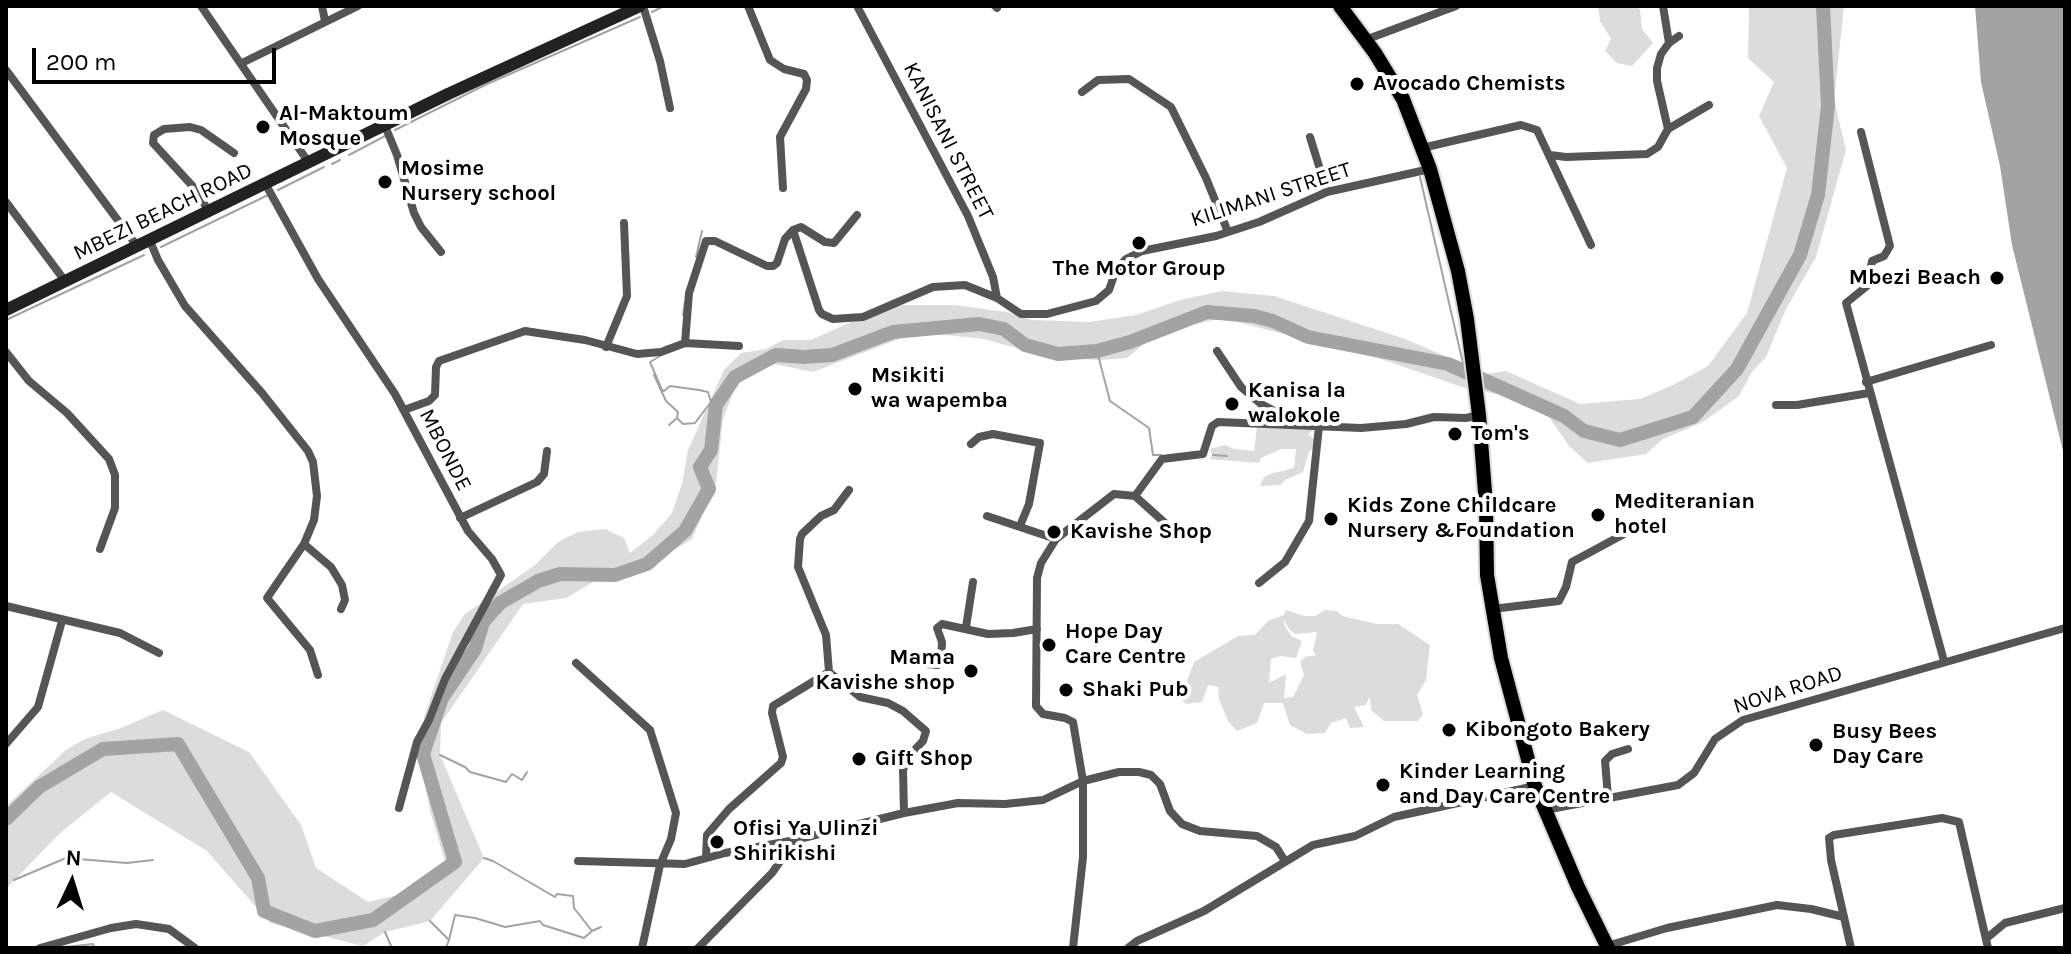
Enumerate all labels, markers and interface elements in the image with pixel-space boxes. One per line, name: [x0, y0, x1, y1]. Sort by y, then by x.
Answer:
scale bar: [36, 32, 280, 82]
text: 200 m: [46, 48, 117, 76]
street label: KANISANI STREET: [897, 58, 999, 224]
place label: Avocado Chemists: [1373, 71, 1566, 97]
marker: Avocado Chemists: [1348, 75, 1366, 93]
place label: Al-Maktoum Mosque: [279, 101, 409, 152]
marker: Al-Maktoum Mosque: [254, 118, 272, 136]
place label: Mosime Nursery school: [401, 156, 556, 208]
street label: MBEZI BEACH ROAD: [69, 157, 257, 267]
street label: KILIMANI STREET: [1187, 157, 1355, 233]
marker: Mosime Nursery school: [376, 173, 394, 191]
marker: The Motor Group: [1130, 234, 1148, 252]
place label: The Motor Group: [1053, 256, 1225, 282]
place label: Mbezi Beach: [1849, 265, 1981, 291]
marker: Mbezi Beach: [1988, 269, 2006, 287]
place label: Msikiti wa wapemba: [871, 363, 1008, 414]
place label: Kanisa la walokole: [1248, 378, 1346, 430]
marker: Msikiti wa wapemba: [846, 380, 864, 398]
marker: Kanisa la walokole: [1223, 395, 1241, 413]
street label: MBONDE: [413, 405, 477, 495]
place label: Tom's: [1471, 421, 1530, 447]
marker: Tom's: [1446, 425, 1464, 443]
place label: Mediteranian hotel: [1614, 489, 1755, 540]
place label: Kids Zone Childcare Nursery &Foundation: [1347, 493, 1575, 544]
marker: Mediteranian hotel: [1589, 506, 1607, 524]
marker: Kids Zone Childcare Nursery &Foundation: [1322, 510, 1340, 528]
place label: Kavishe Shop: [1070, 519, 1212, 545]
marker: Kavishe Shop: [1045, 523, 1063, 541]
place label: Hope Day Care Centre: [1065, 619, 1186, 670]
marker: Hope Day Care Centre: [1040, 636, 1058, 654]
place label: Mama Kavishe shop: [815, 645, 955, 696]
street label: NOVA ROAD: [1730, 660, 1846, 720]
marker: Mama Kavishe shop: [962, 662, 980, 680]
place label: Shaki Pub: [1082, 677, 1188, 703]
marker: Shaki Pub: [1057, 681, 1075, 699]
place label: Kibongoto Bakery: [1465, 717, 1650, 743]
place label: Busy Bees Day Care: [1832, 719, 1937, 770]
marker: Kibongoto Bakery: [1440, 721, 1458, 739]
marker: Busy Bees Day Care: [1807, 736, 1825, 754]
place label: Gift Shop: [875, 746, 973, 772]
marker: Gift Shop: [850, 750, 868, 768]
place label: Kinder Learning and Day Care Centre: [1399, 759, 1610, 810]
marker: Kinder Learning and Day Care Centre: [1374, 776, 1392, 794]
place label: Ofisi Ya Ulinzi Shirikishi: [733, 816, 878, 868]
marker: Ofisi Ya Ulinzi Shirikishi: [708, 833, 726, 851]
north arrow: [32, 842, 112, 922]
text: N: [65, 845, 82, 872]

